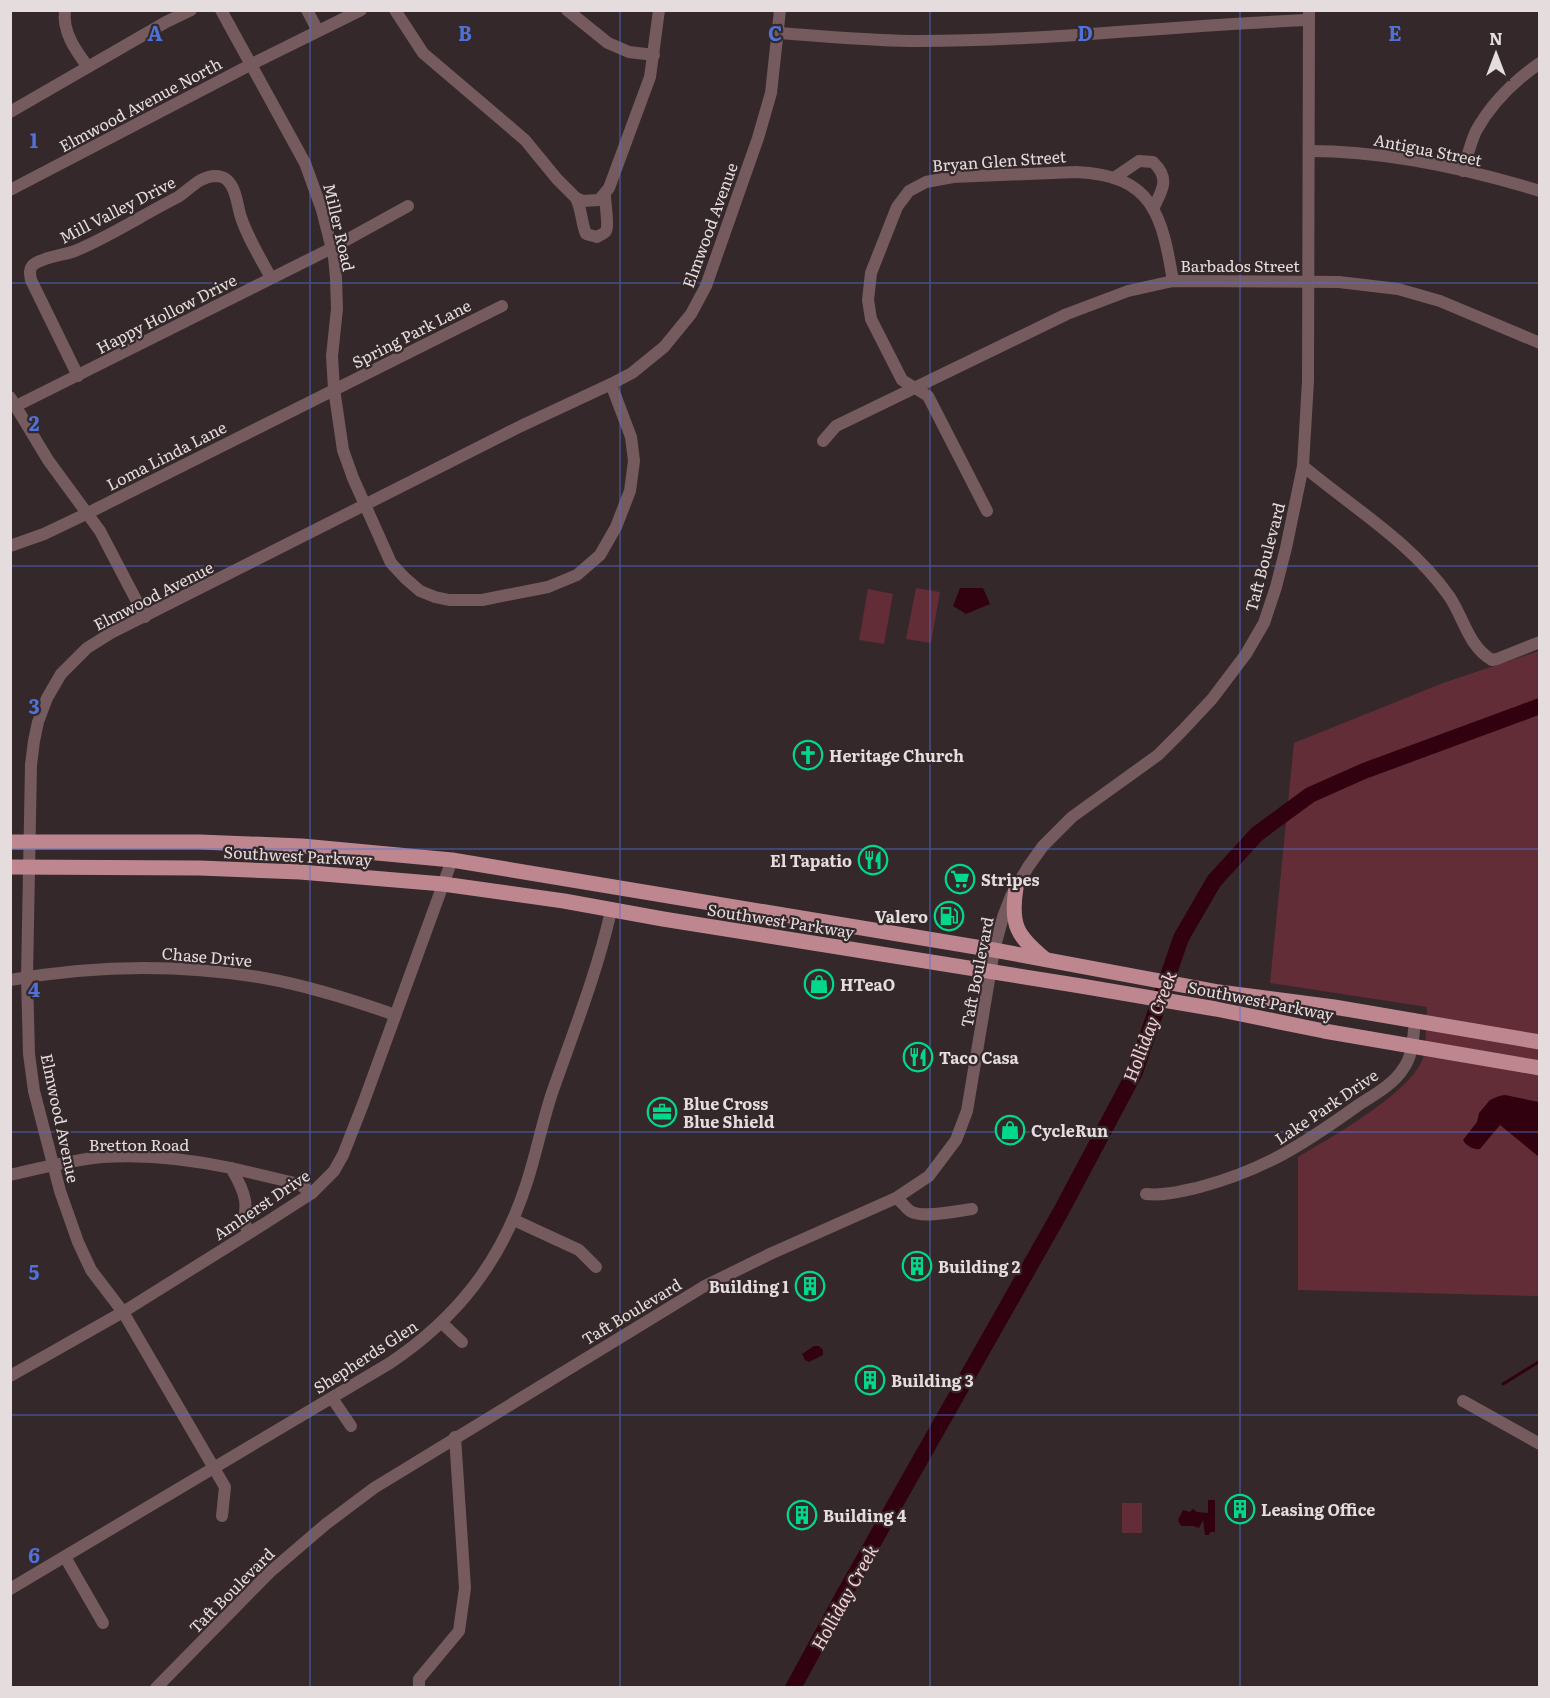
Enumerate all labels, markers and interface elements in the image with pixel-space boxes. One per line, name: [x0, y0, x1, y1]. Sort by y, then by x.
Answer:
text: A: [147, 17, 163, 47]
text: B: [458, 17, 472, 47]
text: C: [768, 17, 782, 47]
text: D: [1077, 17, 1093, 47]
text: E: [1388, 17, 1402, 47]
north arrow: [1466, 24, 1526, 84]
text: N: [1489, 26, 1503, 50]
street label: Elmwood Avenue North: [54, 51, 226, 157]
text: 1: [30, 124, 38, 154]
street label: Antigua Street: [1372, 127, 1485, 171]
street label: Bryan Glen Street: [931, 143, 1067, 177]
street label: Elmwood Avenue: [675, 159, 743, 291]
street label: Mill Valley Drive: [55, 169, 179, 249]
street label: Miller Road: [318, 181, 362, 274]
street label: Barbados Street: [1180, 253, 1300, 277]
street label: Happy Hollow Drive: [92, 267, 240, 359]
street label: Spring Park Lane: [347, 293, 475, 373]
text: 2: [29, 407, 40, 437]
street label: Loma Linda Lane: [102, 414, 230, 496]
street label: Taft Boulevard: [1238, 499, 1290, 614]
street label: Elmwood Avenue: [89, 554, 217, 636]
text: 3: [28, 690, 40, 720]
church icon: Heritage Church: [792, 739, 824, 771]
place label: Heritage Church: [829, 743, 964, 767]
street label: Southwest Parkway: [223, 839, 374, 871]
restaurant icon: El Tapatio: [857, 844, 889, 876]
place label: El Tapatio: [770, 848, 852, 872]
supermarket icon: Stripes: [944, 863, 976, 895]
place label: Stripes: [981, 867, 1039, 891]
street label: Southwest Parkway: [706, 897, 857, 944]
fuel station icon: Valero: [933, 900, 965, 932]
place label: Valero: [875, 904, 928, 928]
street label: Taft Boulevard: [953, 914, 999, 1029]
street label: Chase Drive: [161, 940, 253, 972]
water label: Holliday Creek: [1115, 966, 1183, 1085]
shop icon: HTeaO: [803, 968, 835, 1000]
place label: HTeaO: [840, 972, 895, 996]
text: 4: [28, 973, 40, 1003]
street label: Southwest Parkway: [1186, 974, 1337, 1026]
restaurant icon: Taco Casa: [902, 1041, 934, 1073]
place label: Taco Casa: [939, 1045, 1020, 1069]
street label: Elmwood Avenue: [36, 1051, 86, 1185]
street label: Lake Park Drive: [1269, 1062, 1383, 1150]
place label: Blue Cross Blue Shield: [683, 1091, 775, 1133]
office icon: Blue Cross Blue Shield: [646, 1096, 678, 1128]
shop icon: CycleRun: [994, 1114, 1026, 1146]
place label: CycleRun: [1031, 1118, 1108, 1142]
street label: Bretton Road: [89, 1132, 190, 1156]
street label: Amherst Drive: [208, 1163, 314, 1245]
building icon: Building 2: [901, 1250, 933, 1282]
place label: Building 2: [938, 1254, 1021, 1278]
text: 5: [29, 1256, 40, 1286]
building icon: Building 1: [794, 1270, 826, 1302]
street label: Taft Boulevard: [577, 1272, 686, 1350]
place label: Building 1: [709, 1274, 789, 1298]
street label: Shepherds Glen: [308, 1313, 422, 1399]
building icon: Building 3: [854, 1364, 886, 1396]
place label: Building 3: [891, 1368, 974, 1392]
building icon: Leasing Office: [1224, 1493, 1256, 1525]
place label: Leasing Office: [1261, 1497, 1375, 1521]
building icon: Building 4: [786, 1499, 818, 1531]
place label: Building 4: [823, 1503, 907, 1527]
text: 6: [28, 1539, 40, 1569]
water label: Holliday Creek: [804, 1539, 884, 1655]
street label: Taft Boulevard: [183, 1542, 279, 1638]

